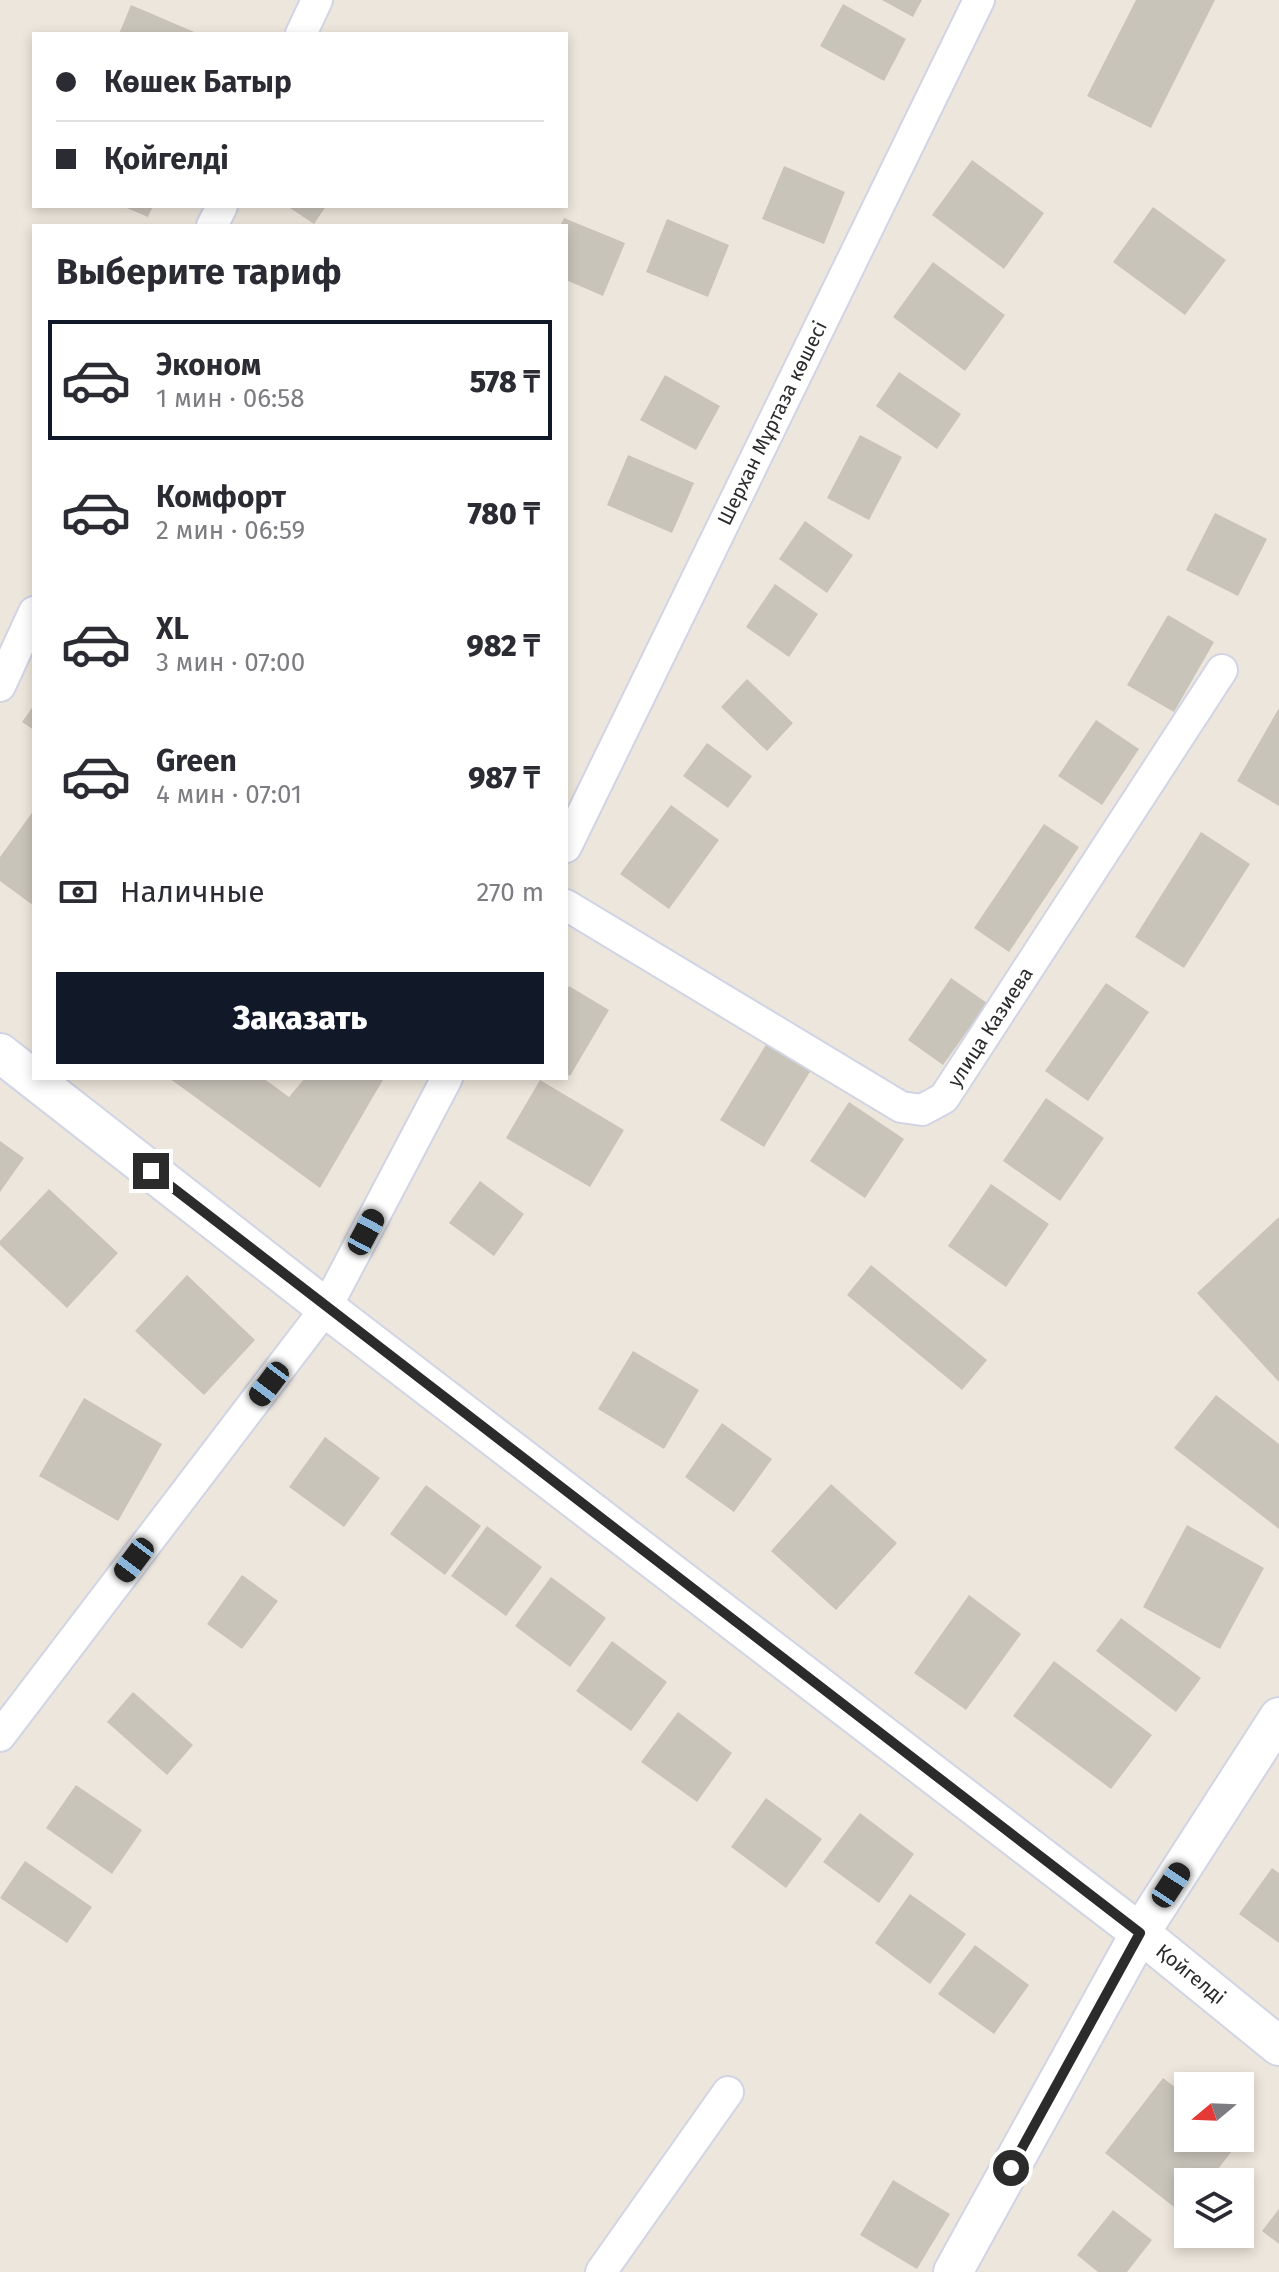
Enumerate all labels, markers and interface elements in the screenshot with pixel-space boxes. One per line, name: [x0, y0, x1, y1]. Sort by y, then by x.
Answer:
text: Көшек Батыр: [104, 64, 292, 100]
text: Қойгелді: [104, 141, 229, 177]
text: Выберите тариф: [56, 250, 342, 294]
street label: Шерхан Мұртаза көшесі: [712, 317, 832, 529]
icon: car: [60, 344, 132, 416]
text: Эконом: [156, 347, 261, 383]
text: 578 ₸: [470, 364, 540, 400]
text: 1 мин · 06:58: [156, 383, 305, 414]
icon: car: [60, 476, 132, 548]
text: Комфорт: [156, 479, 286, 515]
text: 780 ₸: [467, 496, 540, 532]
text: 2 мин · 06:59: [156, 515, 305, 546]
icon: car: [60, 608, 132, 680]
text: XL: [156, 611, 189, 647]
text: 982 ₸: [467, 628, 540, 664]
text: 3 мин · 07:00: [156, 647, 305, 678]
icon: car: [60, 740, 132, 812]
text: Green: [156, 743, 237, 779]
text: 987 ₸: [468, 760, 540, 796]
text: 4 мин · 07:01: [156, 779, 302, 810]
icon: cash: [56, 870, 100, 914]
text: Наличные: [120, 874, 265, 910]
text: 270 m: [476, 877, 544, 908]
street label: улица Казиева: [942, 962, 1038, 1092]
button: Заказать: [56, 972, 544, 1064]
route end: [133, 1153, 169, 1189]
car: [344, 1205, 388, 1259]
car: [245, 1358, 293, 1410]
car: [110, 1534, 158, 1586]
car: [1148, 1858, 1194, 1912]
street label: Қойгелді: [1151, 1939, 1231, 2009]
north arrow: [1174, 2072, 1254, 2152]
map controls: [1174, 2072, 1254, 2248]
route start: [993, 2150, 1029, 2186]
button: layers: [1174, 2168, 1254, 2248]

